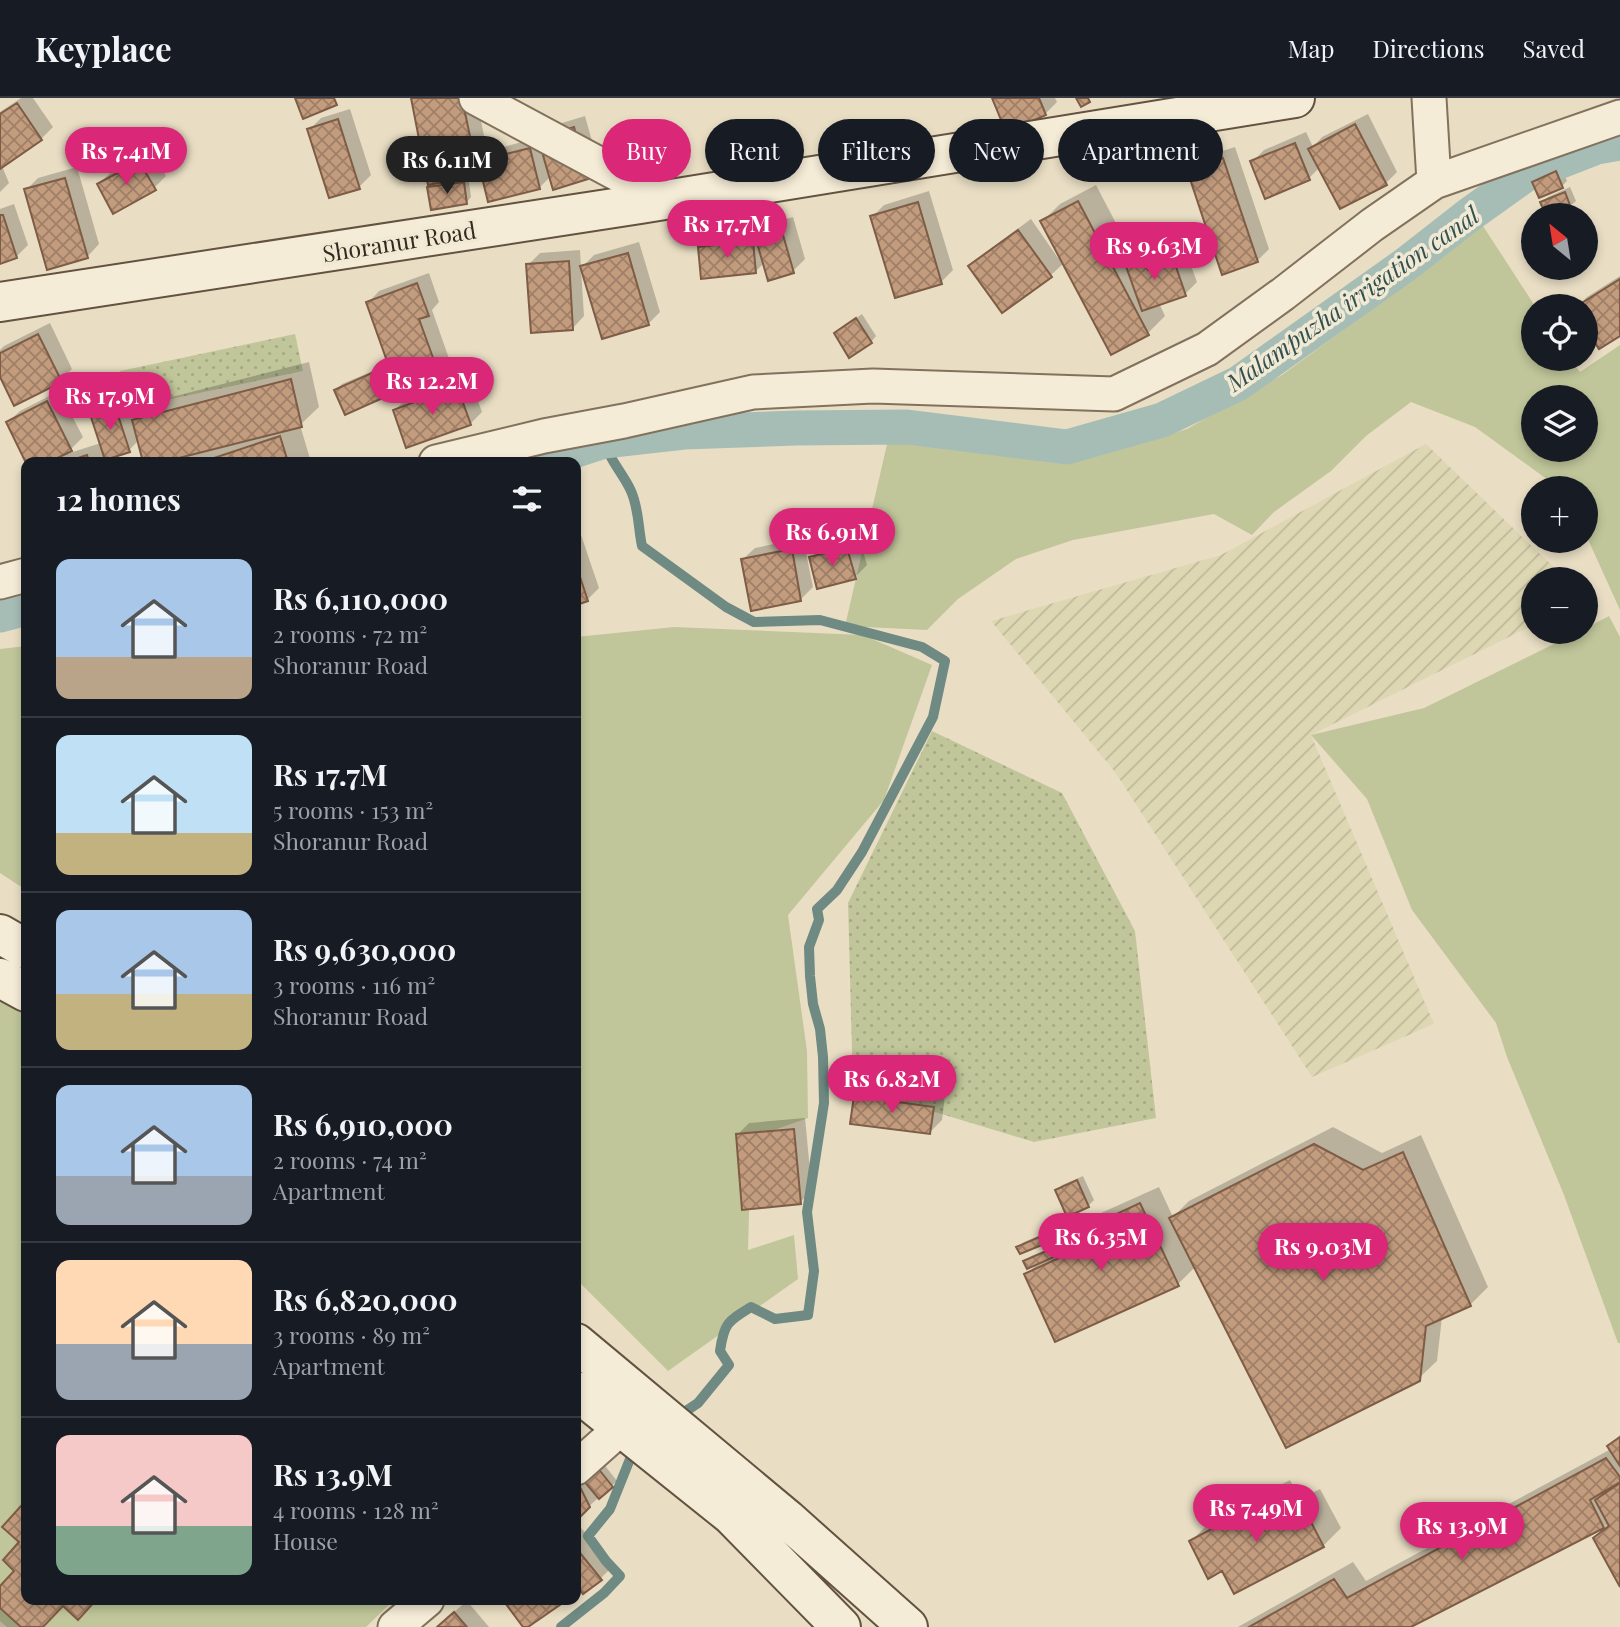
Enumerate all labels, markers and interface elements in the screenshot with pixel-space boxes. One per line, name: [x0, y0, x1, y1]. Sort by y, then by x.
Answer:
text: Keyplace: [35, 26, 172, 70]
text: Map: [1288, 32, 1334, 64]
text: Directions: [1372, 32, 1485, 64]
text: Saved: [1523, 32, 1585, 64]
chip: Buy: [602, 119, 691, 182]
chip: Rent: [705, 119, 804, 182]
chip: Filters: [818, 119, 935, 182]
chip: New: [949, 119, 1044, 182]
chip: Apartment: [1058, 119, 1223, 182]
pin: Rs 7.41M: [54, 127, 198, 187]
text: Rs 7.41M: [81, 134, 171, 165]
pin: Rs 6.11M: [375, 136, 519, 196]
text: Rs 6.11M: [402, 143, 492, 174]
water label: Malampuzha irrigation canal: [1218, 198, 1486, 398]
pin: Rs 17.7M: [655, 200, 799, 260]
north arrow: [1521, 203, 1598, 280]
map controls: [1521, 203, 1598, 644]
text: Rs 17.7M: [683, 207, 771, 238]
street label: Shoranur Road: [320, 214, 478, 268]
pin: Rs 9.63M: [1082, 222, 1226, 282]
text: Rs 9.63M: [1106, 229, 1202, 260]
button: locate: [1521, 294, 1598, 371]
pin: Rs 12.2M: [360, 358, 504, 417]
text: Rs 12.2M: [386, 364, 478, 395]
pin: Rs 17.9M: [38, 372, 182, 432]
text: Rs 17.9M: [65, 379, 155, 410]
button: layers: [1521, 385, 1598, 462]
button: +: [1521, 476, 1598, 553]
text: 12 homes: [56, 479, 181, 519]
icon: filters: [508, 480, 546, 518]
pin: Rs 6.91M: [760, 508, 904, 568]
text: Rs 6.91M: [785, 515, 879, 546]
button: −: [1521, 567, 1598, 644]
text: Rs 6,110,000: [273, 578, 448, 618]
icon: home: [112, 587, 196, 671]
text: 2 rooms · 72 m²: [273, 618, 427, 649]
text: Shoranur Road: [273, 649, 428, 680]
text: Rs 17.7M: [273, 754, 388, 794]
icon: home: [112, 763, 196, 847]
text: 5 rooms · 153 m²: [273, 794, 433, 825]
text: Shoranur Road: [273, 825, 428, 856]
text: Rs 9,630,000: [273, 929, 456, 969]
icon: home: [112, 938, 196, 1022]
text: 3 rooms · 116 m²: [273, 969, 435, 1000]
text: Shoranur Road: [273, 1000, 428, 1031]
pin: Rs 6.82M: [820, 1056, 964, 1115]
text: Rs 6.82M: [843, 1062, 941, 1093]
text: Rs 6,910,000: [273, 1104, 453, 1144]
icon: home: [112, 1113, 196, 1197]
text: 2 rooms · 74 m²: [273, 1144, 427, 1175]
text: Apartment: [273, 1175, 385, 1206]
pin: Rs 6.35M: [1029, 1214, 1173, 1273]
text: Rs 6.35M: [1054, 1220, 1148, 1251]
pin: Rs 9.03M: [1251, 1224, 1395, 1283]
text: Rs 9.03M: [1274, 1230, 1372, 1261]
text: Rs 6,820,000: [273, 1279, 458, 1319]
icon: home: [112, 1288, 196, 1372]
text: 3 rooms · 89 m²: [273, 1319, 430, 1350]
text: Apartment: [273, 1350, 385, 1381]
text: Rs 13.9M: [273, 1454, 393, 1494]
icon: home: [112, 1463, 196, 1547]
pin: Rs 7.49M: [1184, 1484, 1328, 1544]
text: Rs 7.49M: [1209, 1491, 1303, 1522]
text: 4 rooms · 128 m²: [273, 1494, 439, 1525]
pin: Rs 13.9M: [1390, 1502, 1534, 1562]
text: Rs 13.9M: [1416, 1509, 1508, 1540]
text: House: [273, 1525, 338, 1556]

